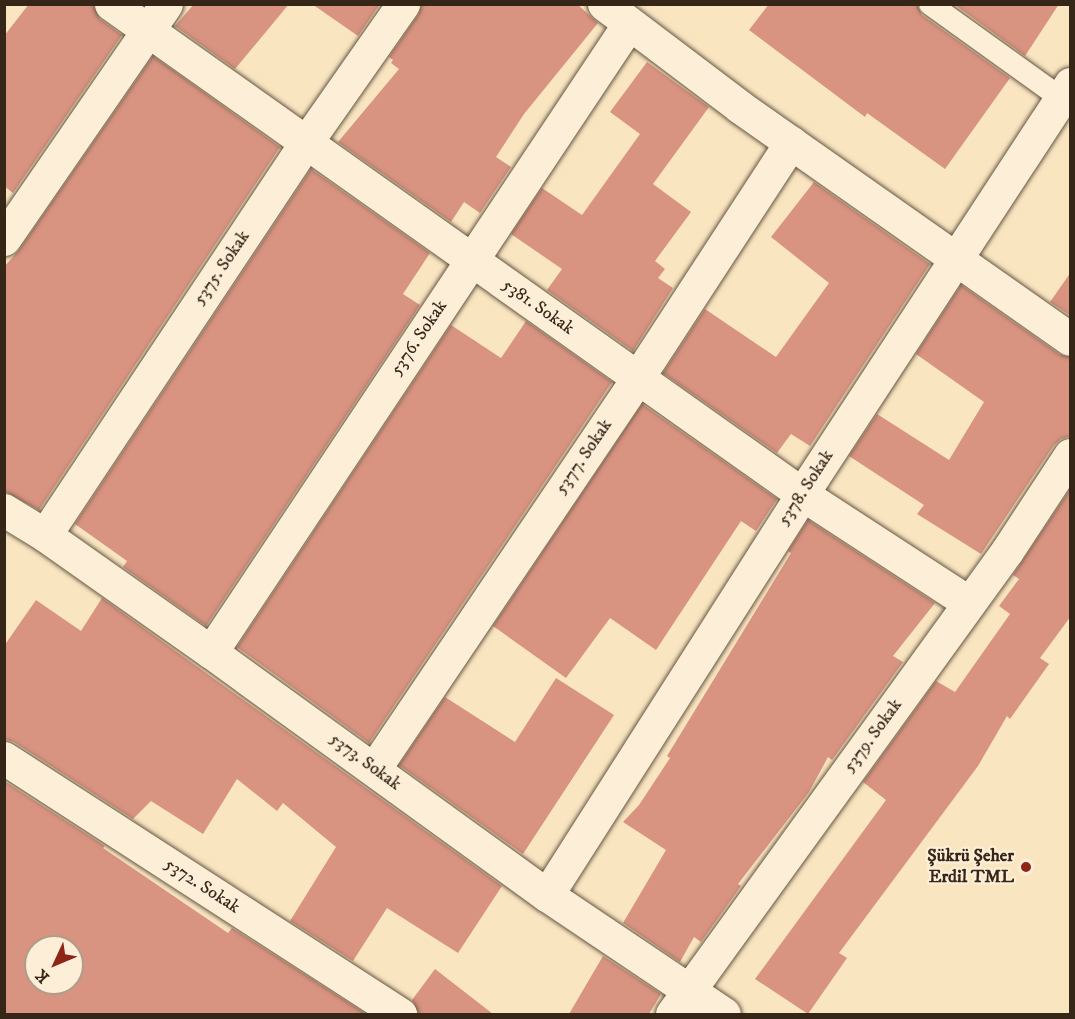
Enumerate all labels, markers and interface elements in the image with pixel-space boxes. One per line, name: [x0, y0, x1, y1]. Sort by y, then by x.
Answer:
street label: 5375. Sokak: [189, 227, 255, 309]
street label: 5381. Sokak: [498, 274, 578, 340]
street label: 5376. Sokak: [386, 296, 452, 380]
street label: 5377. Sokak: [551, 415, 617, 499]
street label: 5378. Sokak: [774, 446, 838, 530]
street label: 5379. Sokak: [839, 695, 907, 777]
street label: 5373. Sokak: [325, 729, 405, 795]
place label: Şükrü Şeher Erdil TML: [927, 846, 1014, 888]
street label: 5372. Sokak: [160, 854, 244, 918]
marker: Şükrü Şeher Erdil TML: [1019, 860, 1033, 874]
north arrow: [24, 935, 84, 995]
text: K: [31, 965, 54, 987]

